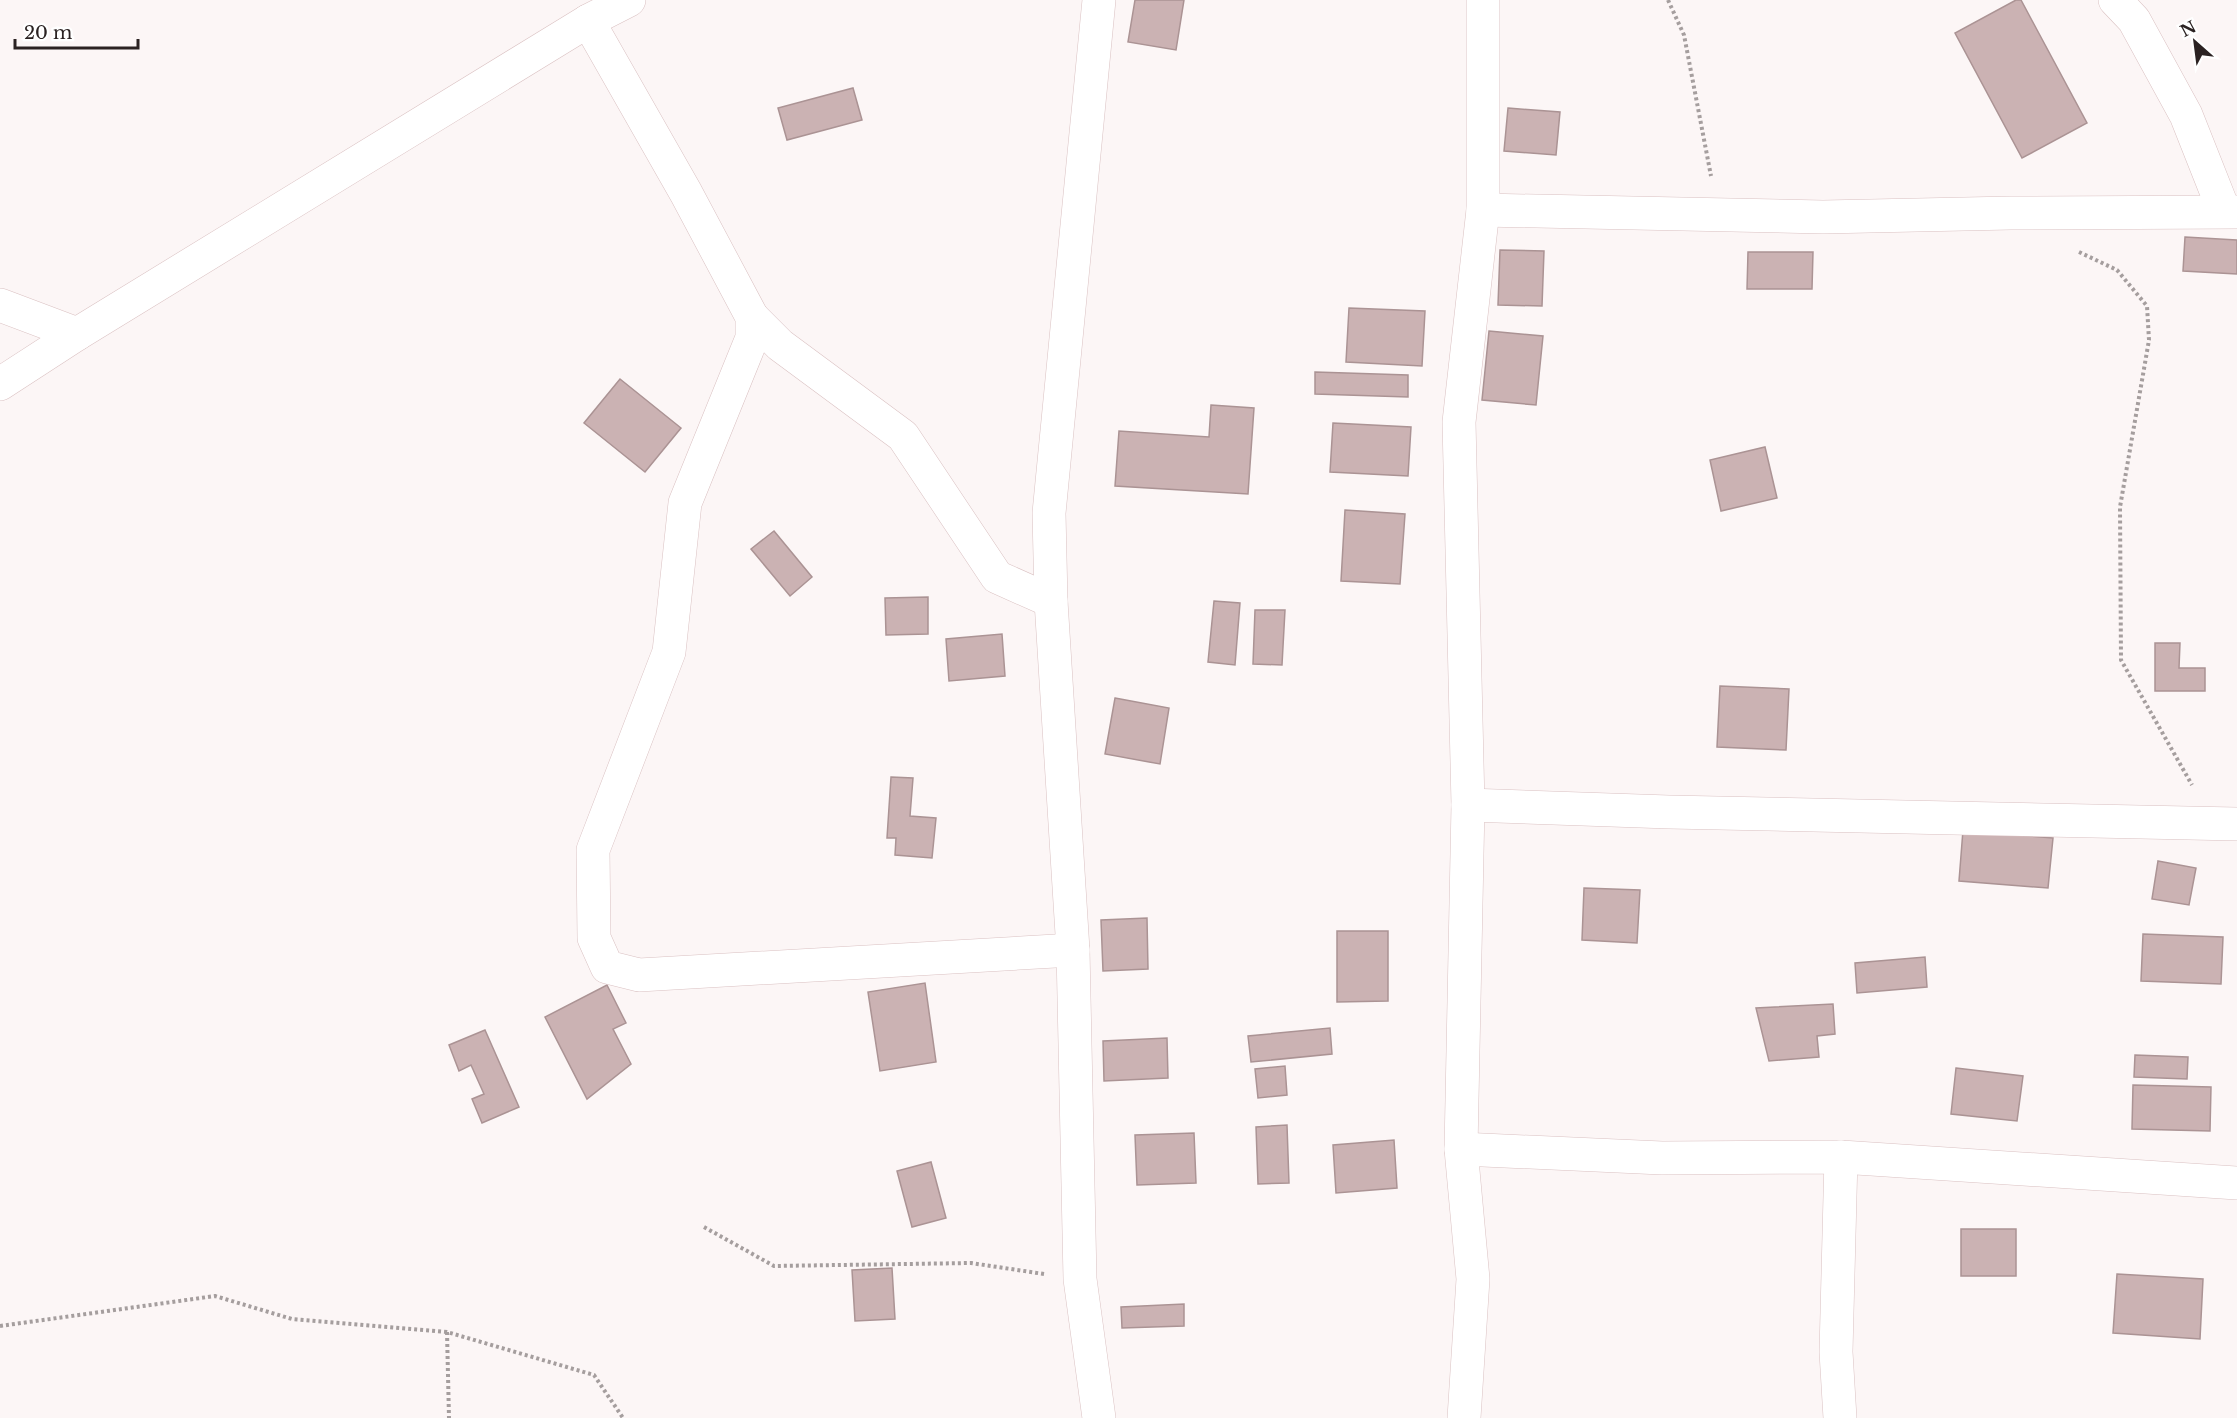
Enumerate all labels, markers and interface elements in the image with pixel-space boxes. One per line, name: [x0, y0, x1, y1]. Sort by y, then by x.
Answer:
scale bar: [15, 12, 138, 50]
north arrow: [2165, 12, 2225, 72]
text: N: [2177, 16, 2199, 41]
text: 20 m: [24, 22, 72, 44]

